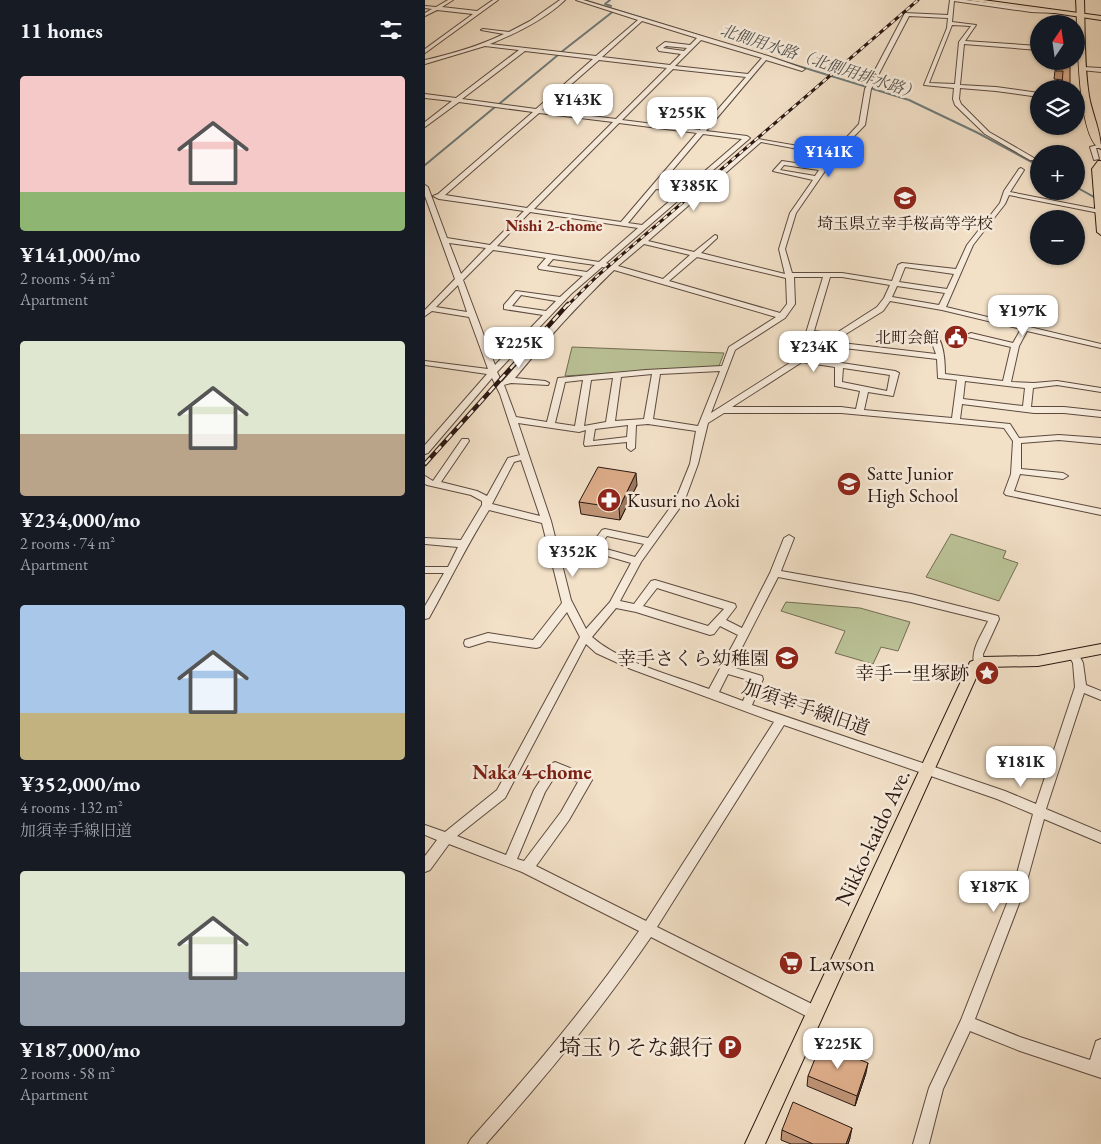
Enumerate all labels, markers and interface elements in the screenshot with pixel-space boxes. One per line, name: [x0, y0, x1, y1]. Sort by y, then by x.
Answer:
north arrow: [1030, 15, 1085, 70]
map controls: [1030, 15, 1085, 265]
icon: filters: [377, 16, 405, 44]
text: 11 homes: [20, 17, 103, 44]
water label: 北側用水路（北側用排水路）: [718, 19, 922, 104]
button: layers: [1030, 80, 1085, 135]
pin: ¥143K: [543, 84, 613, 126]
text: ¥143K: [554, 89, 602, 110]
pin: ¥255K: [647, 96, 717, 139]
text: ¥255K: [658, 102, 706, 123]
icon: home: [168, 108, 258, 198]
pin: ¥141K: [794, 136, 864, 178]
text: ¥141K: [805, 141, 853, 162]
button: +: [1030, 145, 1085, 200]
pin: ¥385K: [659, 170, 729, 212]
text: ¥385K: [670, 175, 718, 196]
school or university icon: 埼玉県立幸手桜高等学校: [892, 185, 918, 211]
button: −: [1030, 210, 1085, 265]
place label: 埼玉県立幸手桜高等学校: [817, 213, 993, 234]
district label: Nishi 2-chome: [505, 215, 603, 236]
text: ¥141,000/mo: [20, 241, 140, 268]
text: 2 rooms · 54 m²: [20, 268, 115, 289]
text: Apartment: [20, 289, 88, 310]
pin: ¥197K: [988, 294, 1058, 337]
text: ¥197K: [999, 300, 1047, 321]
public building icon: 北町会館: [943, 324, 969, 350]
pin: ¥225K: [484, 326, 554, 369]
place label: 北町会館: [875, 327, 939, 348]
pin: ¥234K: [779, 330, 849, 373]
text: ¥225K: [495, 332, 543, 353]
text: ¥234K: [790, 336, 838, 357]
icon: home: [168, 373, 258, 463]
place label: Satte Junior High School: [867, 461, 959, 508]
school or university icon: Satte Junior High School: [836, 471, 862, 497]
pharmacy icon: Kusuri no Aoki: [596, 487, 622, 513]
place label: Kusuri no Aoki: [627, 488, 740, 513]
text: ¥234,000/mo: [20, 506, 140, 533]
text: 2 rooms · 74 m²: [20, 533, 115, 554]
pin: ¥352K: [538, 536, 608, 578]
text: ¥352K: [549, 541, 597, 562]
text: Apartment: [20, 554, 88, 575]
icon: home: [168, 637, 258, 727]
school or university icon: 幸手さくら幼稚園: [774, 645, 800, 671]
place label: 幸手さくら幼稚園: [617, 646, 769, 671]
place icon: 幸手一里塚跡: [974, 660, 1000, 686]
place label: 幸手一里塚跡: [855, 661, 969, 686]
street label: 加須幸手線旧道: [739, 674, 873, 741]
pin: ¥181K: [986, 746, 1056, 788]
text: ¥181K: [997, 751, 1045, 772]
district label: Naka 4-chome: [472, 759, 592, 785]
street label: Nikko-kaido Ave.: [828, 764, 917, 910]
text: ¥352,000/mo: [20, 770, 140, 797]
text: 4 rooms · 132 m²: [20, 797, 123, 818]
text: 加須幸手線旧道: [20, 820, 132, 841]
pin: ¥187K: [959, 870, 1029, 913]
text: ¥187K: [970, 876, 1018, 897]
icon: home: [168, 903, 258, 993]
place label: Lawson: [809, 949, 875, 978]
supermarket icon: Lawson: [778, 950, 804, 976]
pin: ¥225K: [803, 1028, 873, 1070]
place label: 埼玉りそな銀行: [559, 1033, 713, 1062]
text: ¥225K: [814, 1033, 862, 1054]
parking icon: 埼玉りそな銀行: [717, 1034, 743, 1060]
text: ¥187,000/mo: [20, 1036, 140, 1063]
text: 2 rooms · 58 m²: [20, 1063, 115, 1084]
text: Apartment: [20, 1084, 88, 1105]

